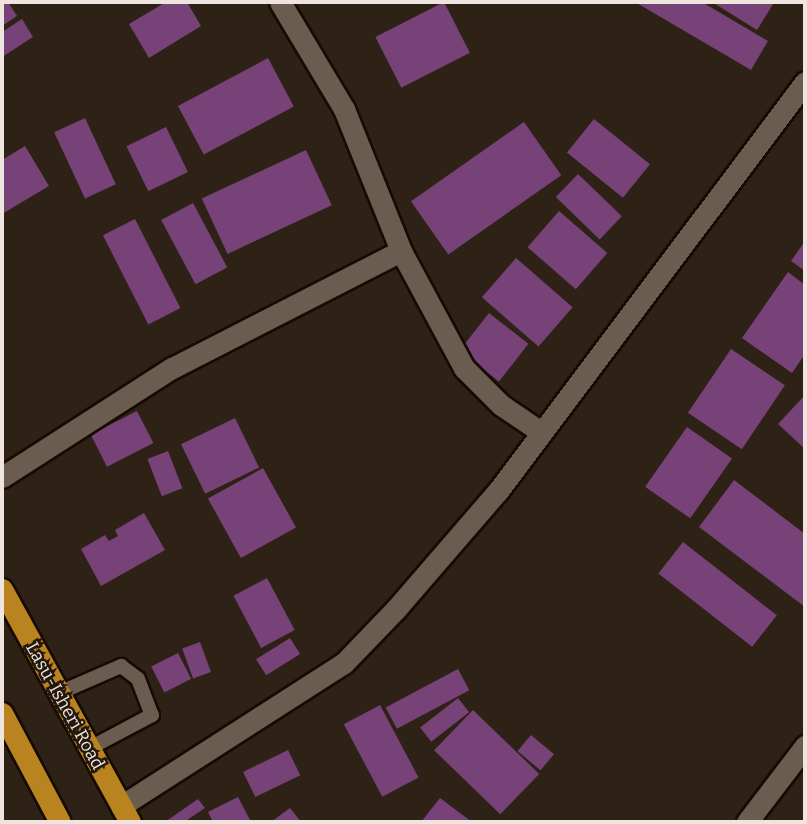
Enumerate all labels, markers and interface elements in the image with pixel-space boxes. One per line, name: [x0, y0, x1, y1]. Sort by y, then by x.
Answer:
street label: Lasu-Isheri Road: [21, 639, 109, 773]

